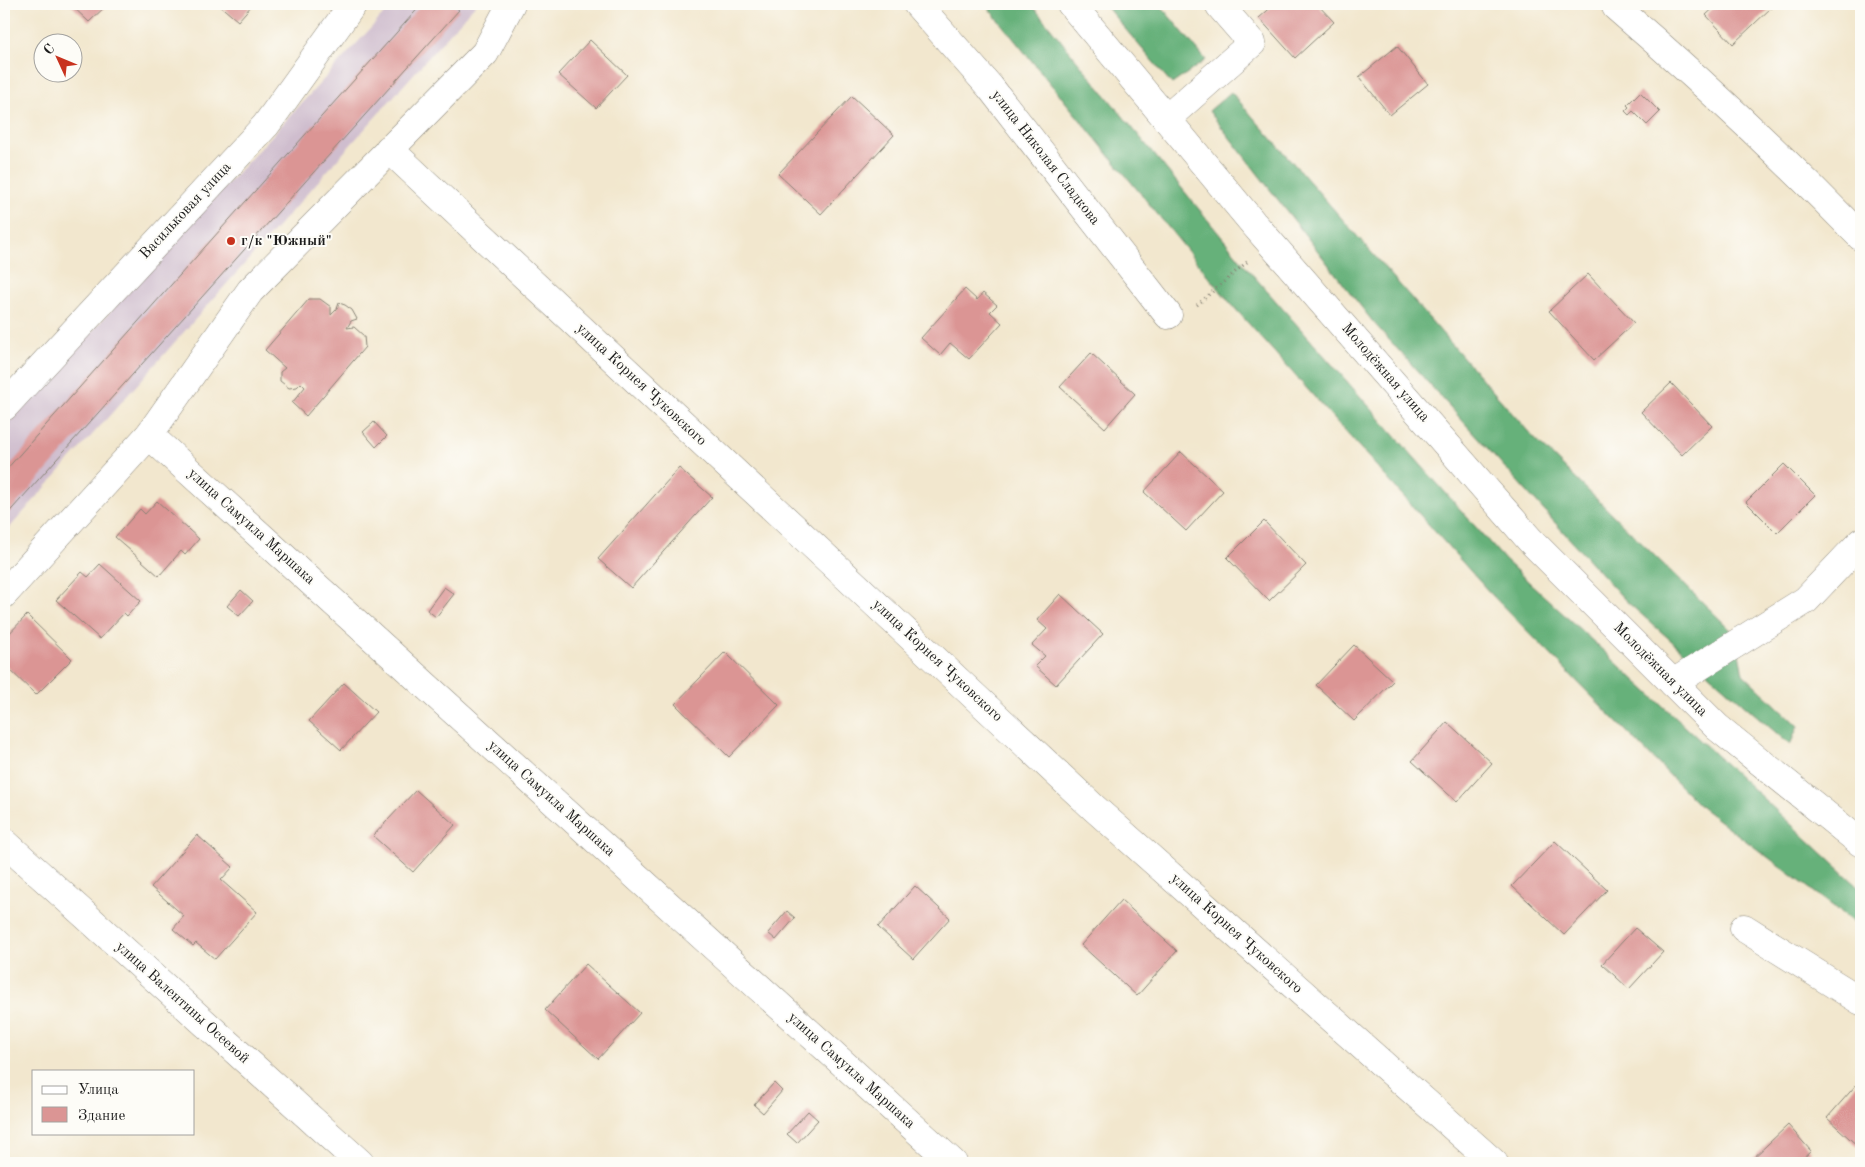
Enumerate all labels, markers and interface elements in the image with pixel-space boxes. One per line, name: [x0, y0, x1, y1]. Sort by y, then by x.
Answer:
north arrow: [32, 32, 82, 82]
text: С: [41, 41, 58, 58]
street label: улица Николая Сладкова: [988, 88, 1102, 229]
street label: Васильковая улица: [138, 159, 235, 262]
place label: г/к "Южный": [241, 234, 332, 249]
marker: г/к "Южный": [225, 235, 237, 247]
street label: улица Корнея Чуковского: [573, 321, 709, 449]
street label: Молодёжная улица: [1338, 321, 1432, 426]
street label: улица Самуила Маршака: [185, 466, 318, 588]
street label: улица Корнея Чуковского: [869, 597, 1005, 725]
street label: Молодёжная улица: [1610, 620, 1710, 720]
street label: улица Самуила Маршака: [485, 738, 618, 860]
street label: улица Корнея Чуковского: [1167, 871, 1305, 997]
street label: улица Валентины Осеевой: [112, 939, 252, 1067]
street label: улица Самуила Маршака: [785, 1010, 918, 1132]
legend: [32, 1070, 195, 1134]
text: Улица: [78, 1083, 119, 1098]
text: Здание: [78, 1109, 125, 1124]

